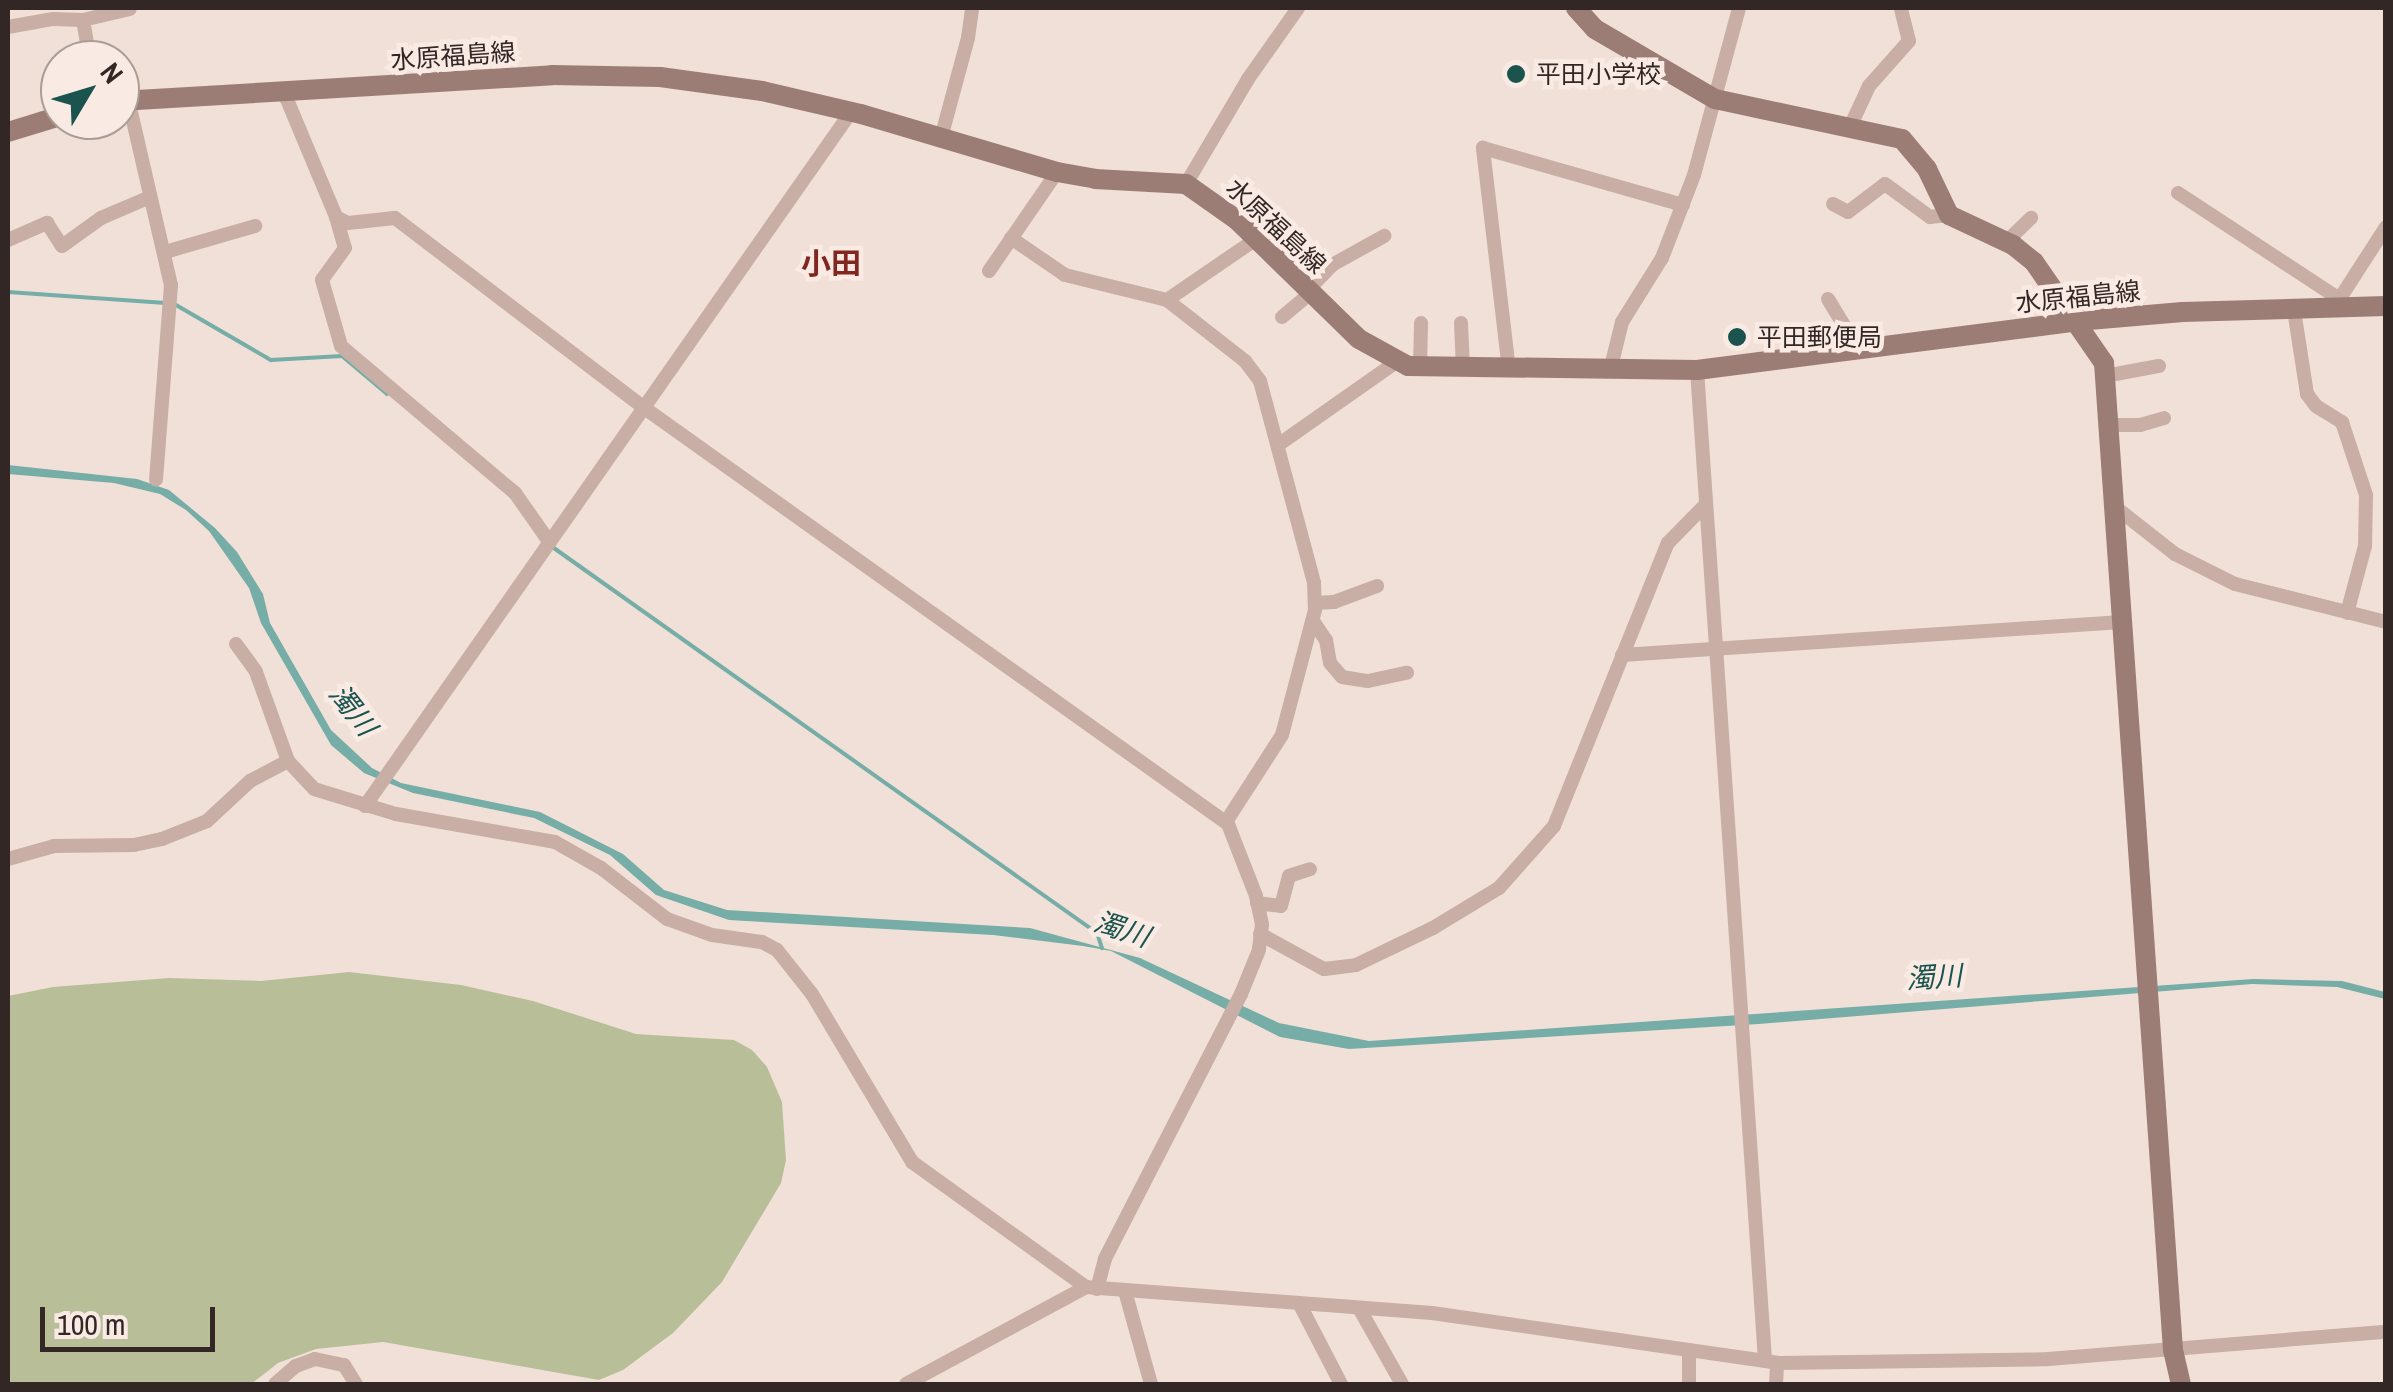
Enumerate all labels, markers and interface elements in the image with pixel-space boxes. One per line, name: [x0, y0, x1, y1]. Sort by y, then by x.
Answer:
street label: 水原福島線: [390, 37, 516, 75]
north arrow: [40, 40, 140, 140]
text: N: [92, 55, 132, 91]
place label: 平田小学校: [1536, 59, 1661, 89]
marker: 平田小学校: [1505, 63, 1527, 85]
street label: 水原福島線: [1220, 172, 1332, 280]
district label: 小田: [801, 245, 861, 281]
street label: 水原福島線: [2014, 276, 2142, 318]
place label: 平田郵便局: [1757, 322, 1882, 352]
marker: 平田郵便局: [1726, 326, 1748, 348]
water label: 濁川: [323, 678, 383, 742]
water label: 濁川: [1090, 904, 1154, 954]
water label: 濁川: [1905, 958, 1963, 996]
scale bar: [45, 1287, 220, 1349]
text: 100 m: [57, 1304, 125, 1344]

